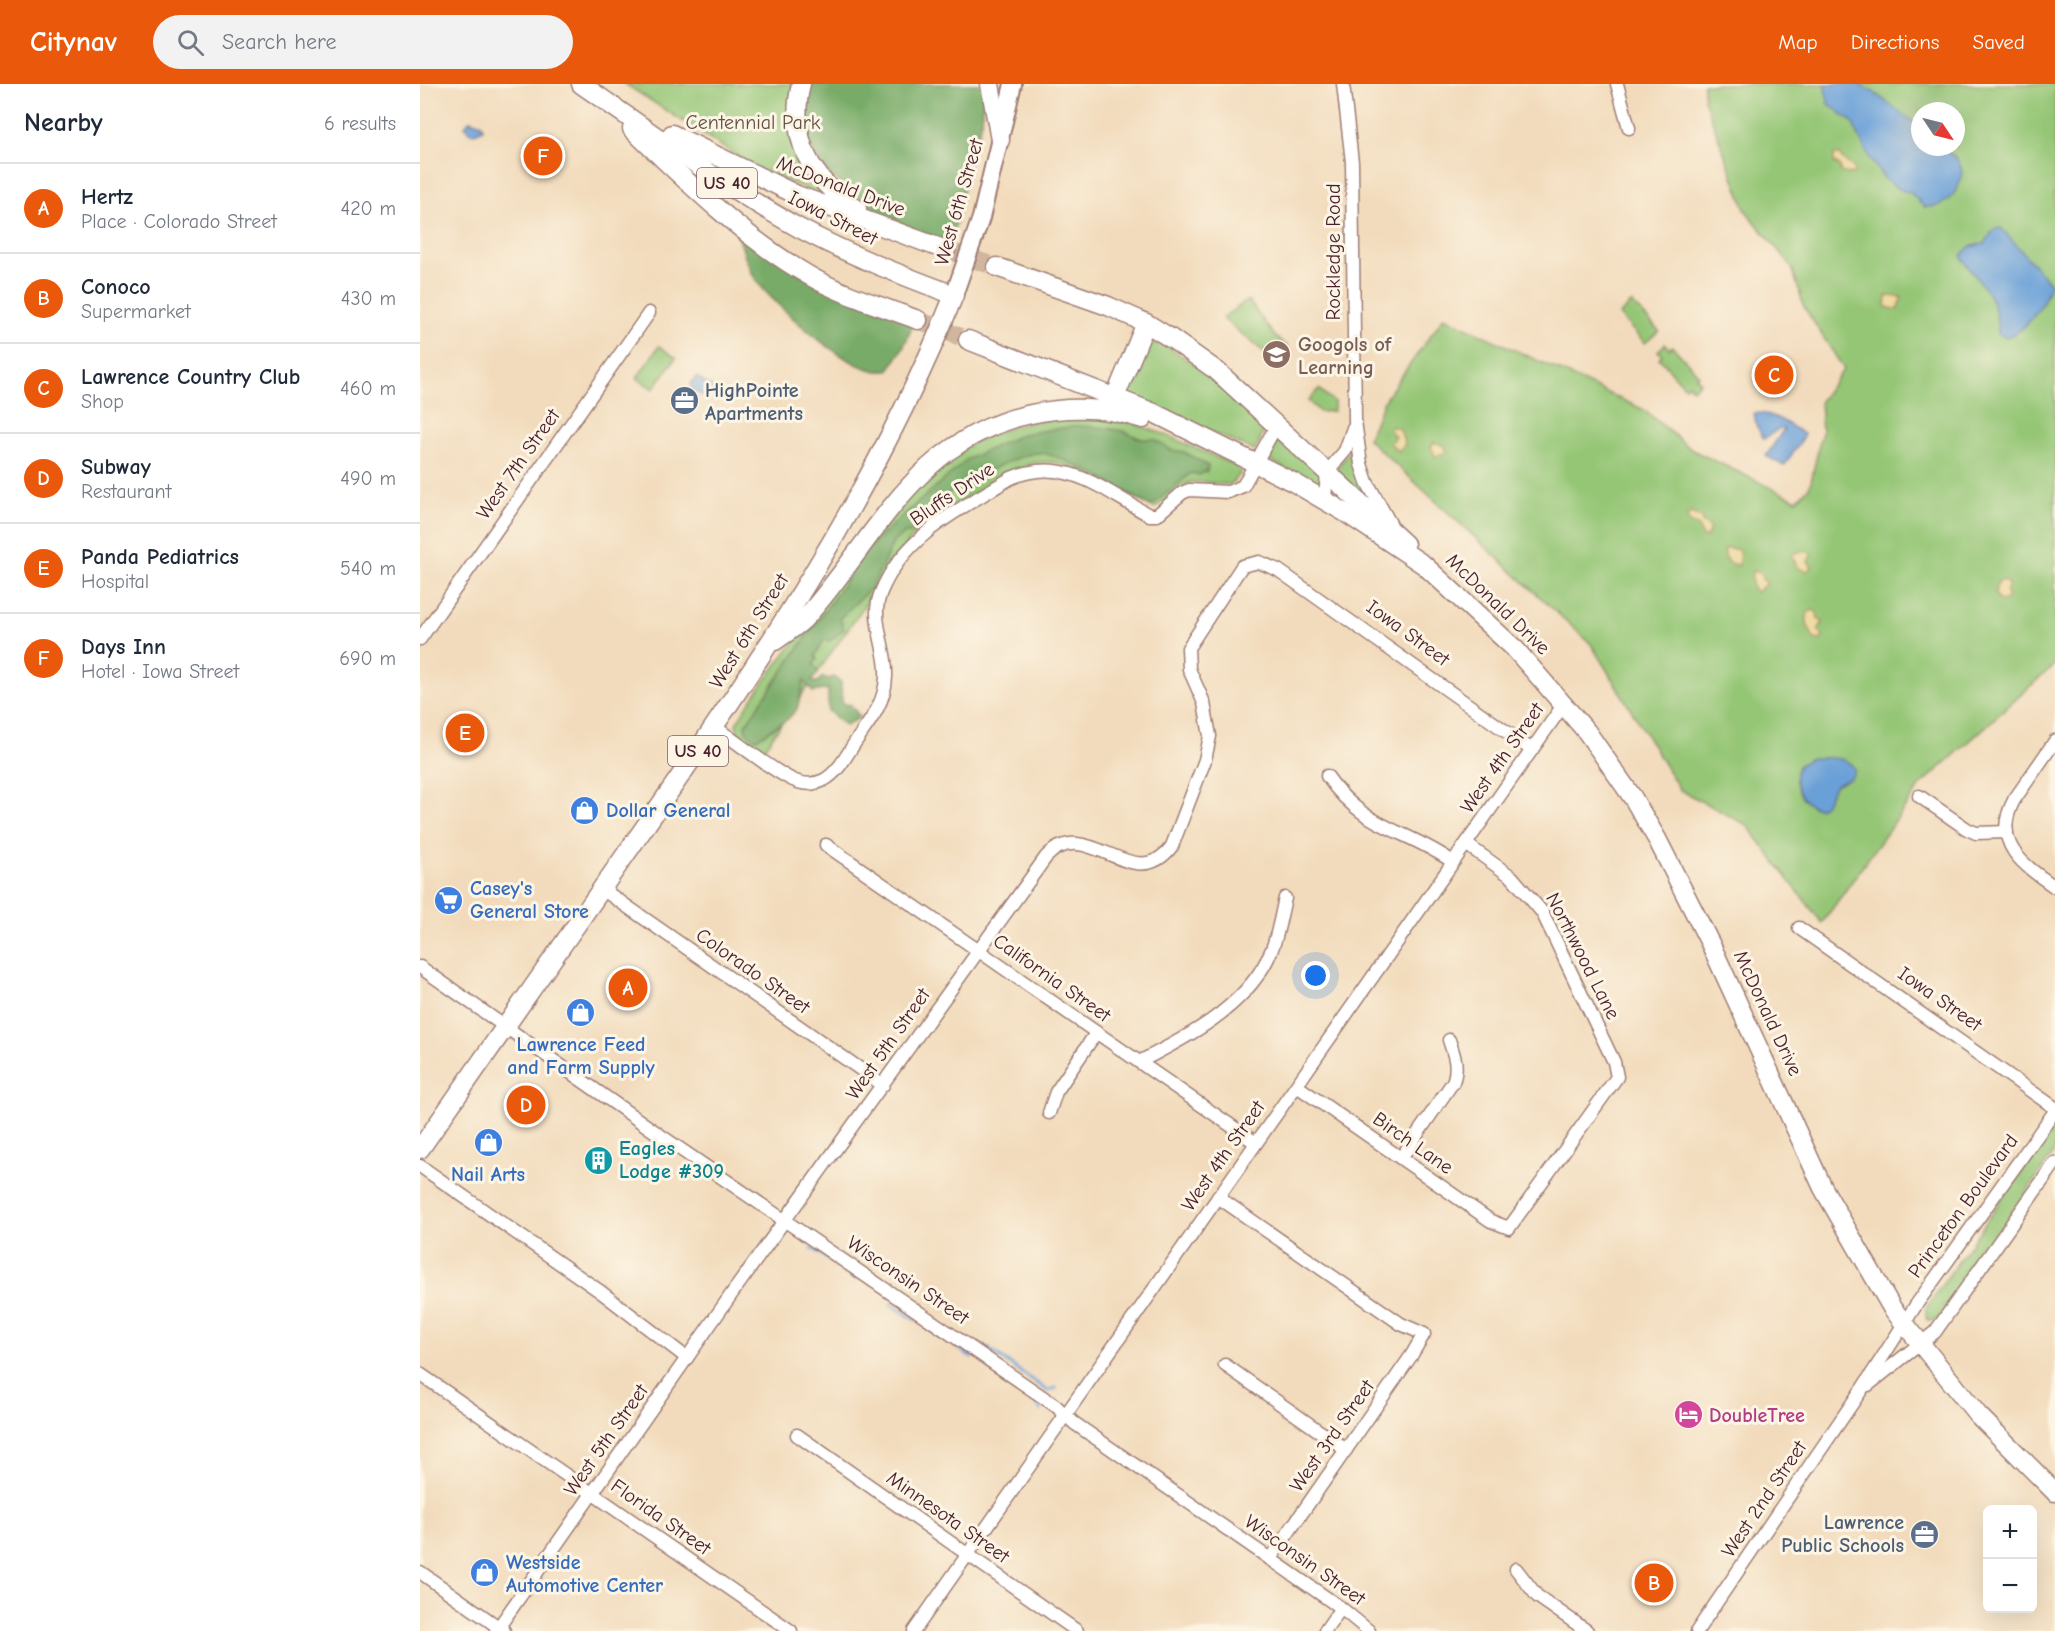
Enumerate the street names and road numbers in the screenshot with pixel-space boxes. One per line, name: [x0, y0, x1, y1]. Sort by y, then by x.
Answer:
street label: West 6th Street: [930, 135, 988, 268]
street label: McDonald Drive: [774, 151, 908, 221]
road number: US 40: [697, 168, 757, 198]
street label: Rockledge Road: [1322, 183, 1345, 321]
street label: Iowa Street: [785, 186, 883, 251]
street label: West 7th Street: [471, 403, 565, 524]
street label: Bluffs Drive: [906, 458, 998, 530]
street label: McDonald Drive: [1441, 549, 1555, 659]
street label: West 6th Street: [705, 568, 794, 693]
street label: Iowa Street: [1362, 595, 1455, 672]
street label: West 4th Street: [1455, 697, 1549, 818]
road number: US 40: [668, 736, 728, 766]
street label: Northwood Lane: [1541, 889, 1625, 1023]
street label: Colorado Street: [692, 923, 815, 1019]
street label: California Street: [989, 929, 1116, 1028]
street label: McDonald Drive: [1729, 947, 1807, 1079]
street label: Iowa Street: [1894, 962, 1987, 1037]
street label: West 5th Street: [841, 983, 936, 1104]
street label: West 4th Street: [1176, 1095, 1270, 1216]
street label: Birch Lane: [1369, 1107, 1457, 1179]
street label: Princeton Boulevard: [1903, 1130, 2023, 1282]
street label: Wisconsin Street: [843, 1231, 974, 1330]
street label: West 3rd Street: [1285, 1374, 1380, 1496]
street label: West 5th Street: [559, 1379, 654, 1500]
street label: West 2nd Street: [1717, 1435, 1812, 1562]
street label: Minnesota Street: [882, 1466, 1015, 1569]
street label: Florida Street: [607, 1474, 716, 1561]
street label: Wisconsin Street: [1240, 1510, 1371, 1611]

